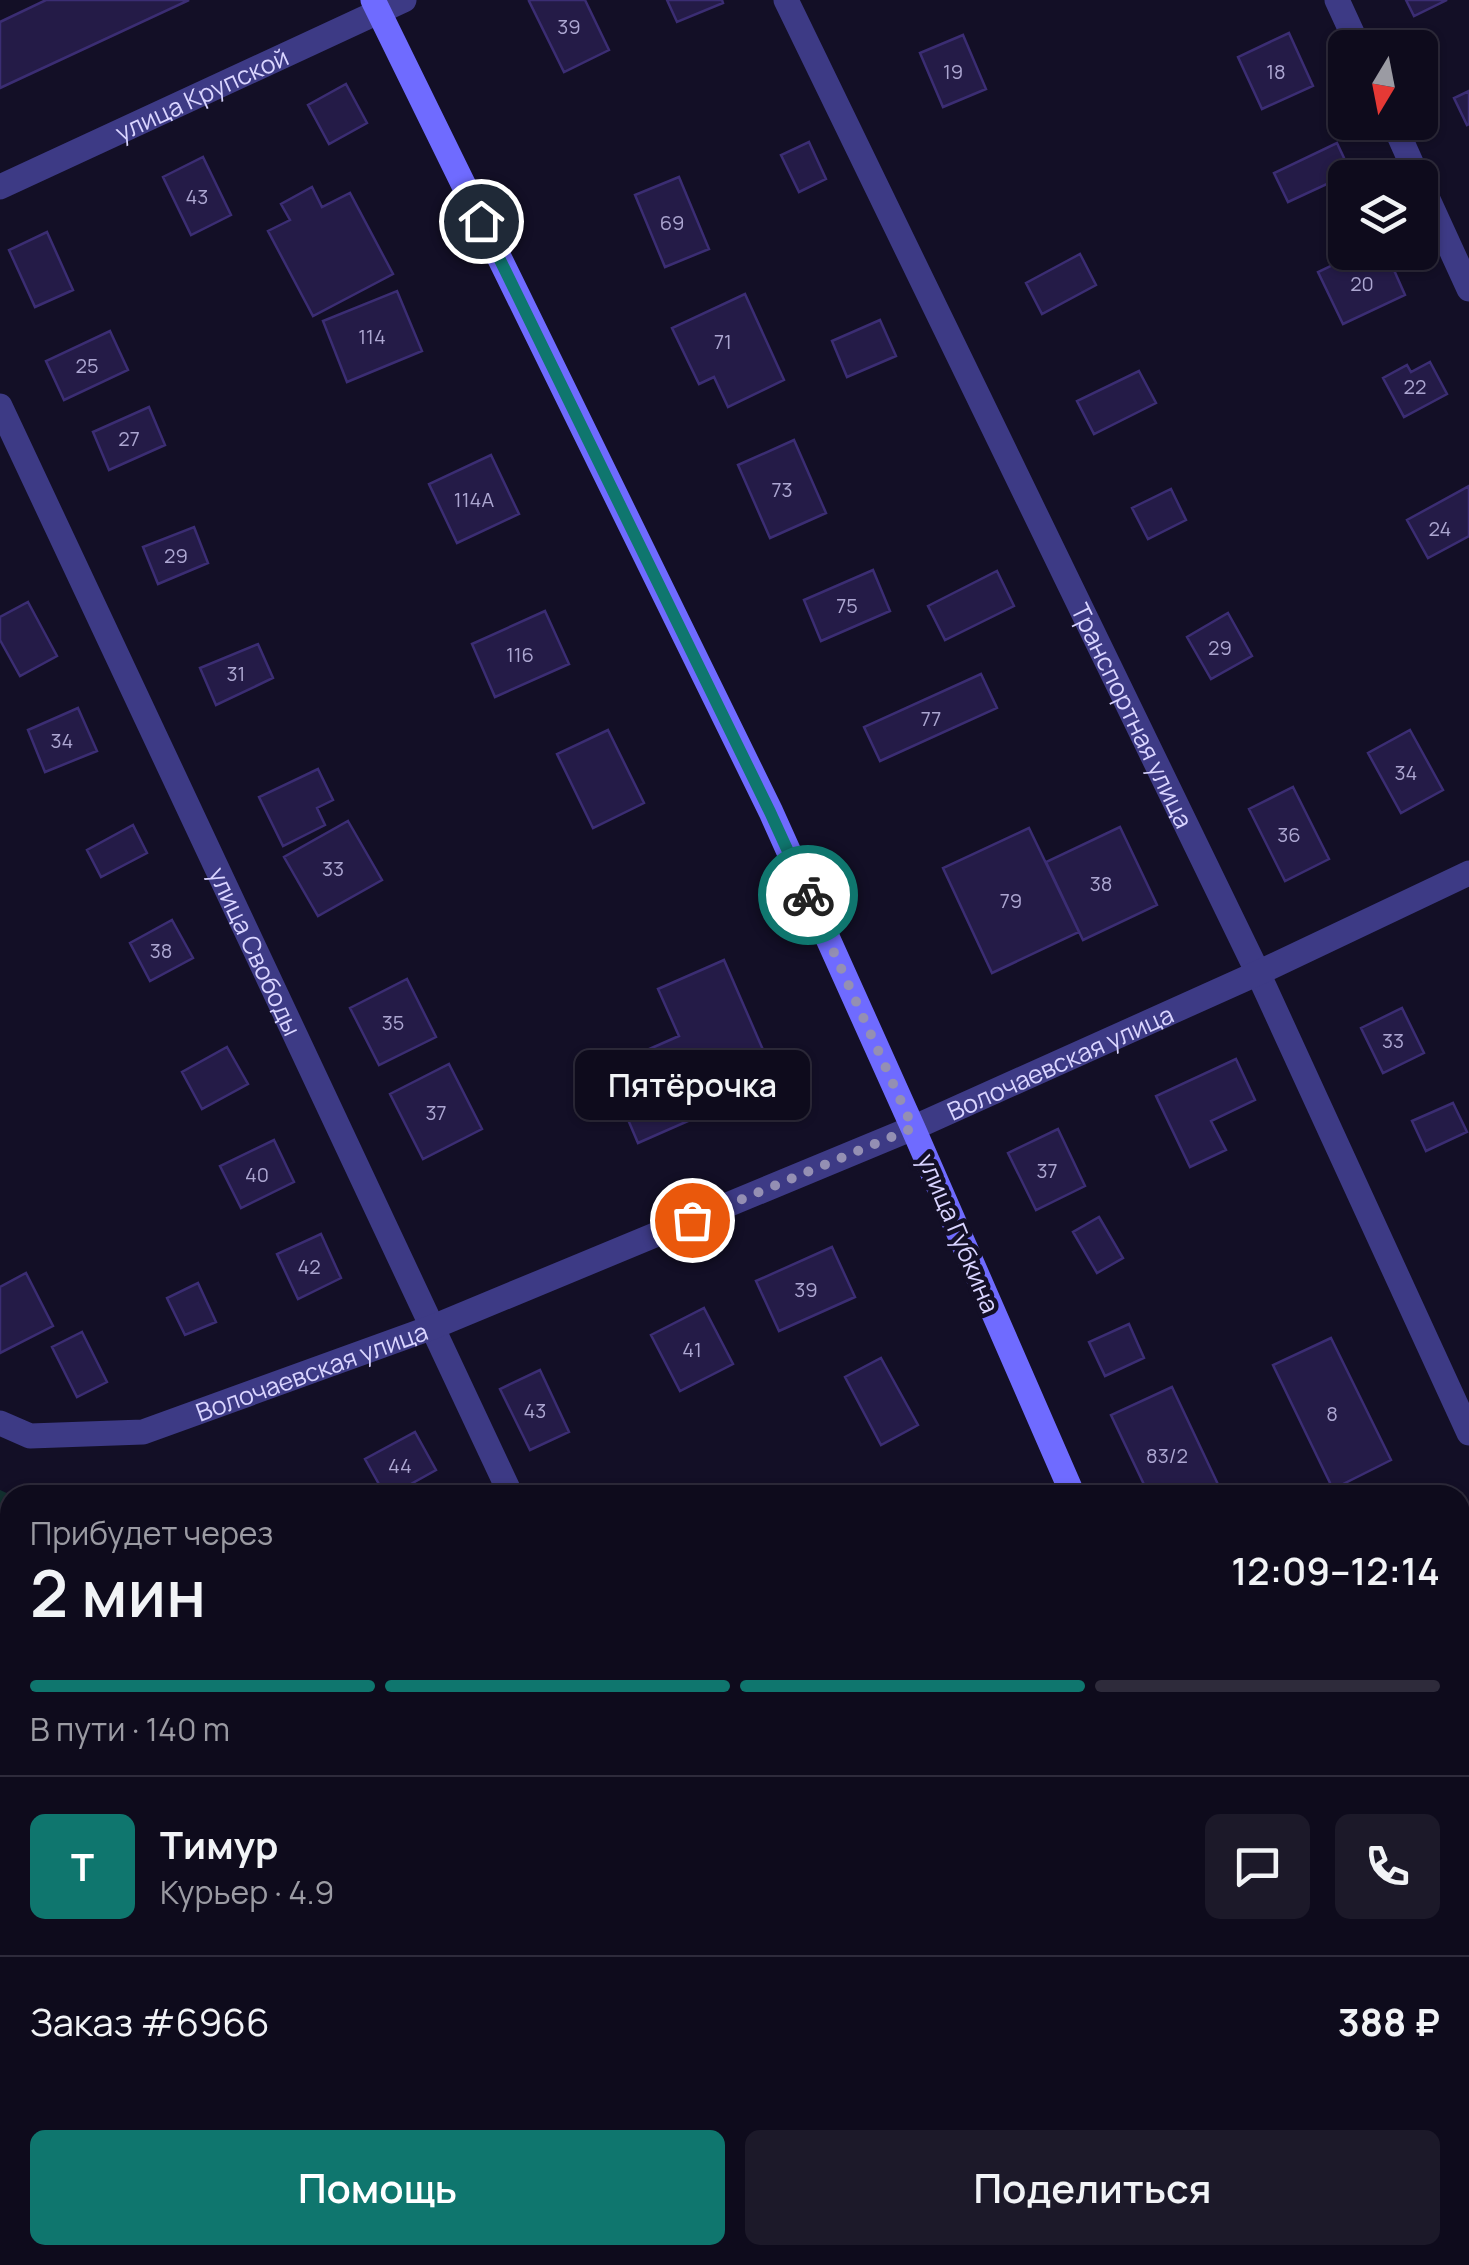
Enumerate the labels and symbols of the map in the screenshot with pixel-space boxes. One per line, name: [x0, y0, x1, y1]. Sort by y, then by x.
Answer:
house number: 39: [557, 13, 581, 40]
north arrow: [1328, 30, 1438, 140]
street label: улица Крупской: [109, 39, 294, 149]
house number: 19: [943, 58, 963, 85]
house number: 18: [1266, 58, 1286, 85]
pin: [439, 179, 524, 264]
house number: 43: [186, 183, 208, 210]
house number: 69: [660, 209, 684, 236]
house number: 20: [1350, 270, 1374, 297]
house number: 114: [358, 323, 386, 350]
house number: 71: [714, 328, 732, 355]
house number: 25: [76, 352, 98, 379]
house number: 22: [1404, 373, 1426, 400]
house number: 27: [118, 425, 140, 452]
house number: 73: [771, 476, 793, 503]
house number: 114А: [454, 486, 494, 513]
house number: 24: [1429, 515, 1451, 542]
house number: 29: [164, 542, 188, 569]
house number: 75: [836, 592, 858, 619]
street label: Транспортная улица: [1064, 597, 1202, 833]
house number: 29: [1208, 634, 1232, 661]
house number: 116: [506, 641, 534, 668]
house number: 31: [227, 660, 245, 687]
house number: 77: [921, 705, 941, 732]
house number: 34: [51, 727, 73, 754]
house number: 34: [1395, 759, 1417, 786]
house number: 36: [1277, 821, 1301, 848]
courier: [758, 845, 858, 945]
house number: 33: [322, 855, 344, 882]
street label: улица Свободы: [201, 861, 310, 1041]
house number: 38: [1090, 870, 1112, 897]
house number: 79: [1000, 887, 1022, 914]
house number: 38: [150, 937, 172, 964]
street label: Волочаевская улица: [941, 996, 1179, 1128]
house number: 35: [382, 1009, 404, 1036]
house number: 33: [1382, 1027, 1404, 1054]
callout: Пятёрочка: [574, 1050, 810, 1120]
house number: 37: [425, 1099, 447, 1126]
street label: улица Губкина: [910, 1148, 1008, 1318]
house number: 37: [1036, 1157, 1058, 1184]
house number: 40: [245, 1161, 269, 1188]
pin: [650, 1178, 735, 1263]
house number: 42: [297, 1253, 321, 1280]
house number: 39: [794, 1276, 818, 1303]
street label: Волочаевская улица: [191, 1313, 432, 1429]
house number: 41: [682, 1336, 702, 1363]
house number: 43: [524, 1397, 546, 1424]
house number: 8: [1326, 1400, 1338, 1427]
house number: 83/2: [1146, 1442, 1188, 1469]
house number: 44: [388, 1452, 412, 1479]

